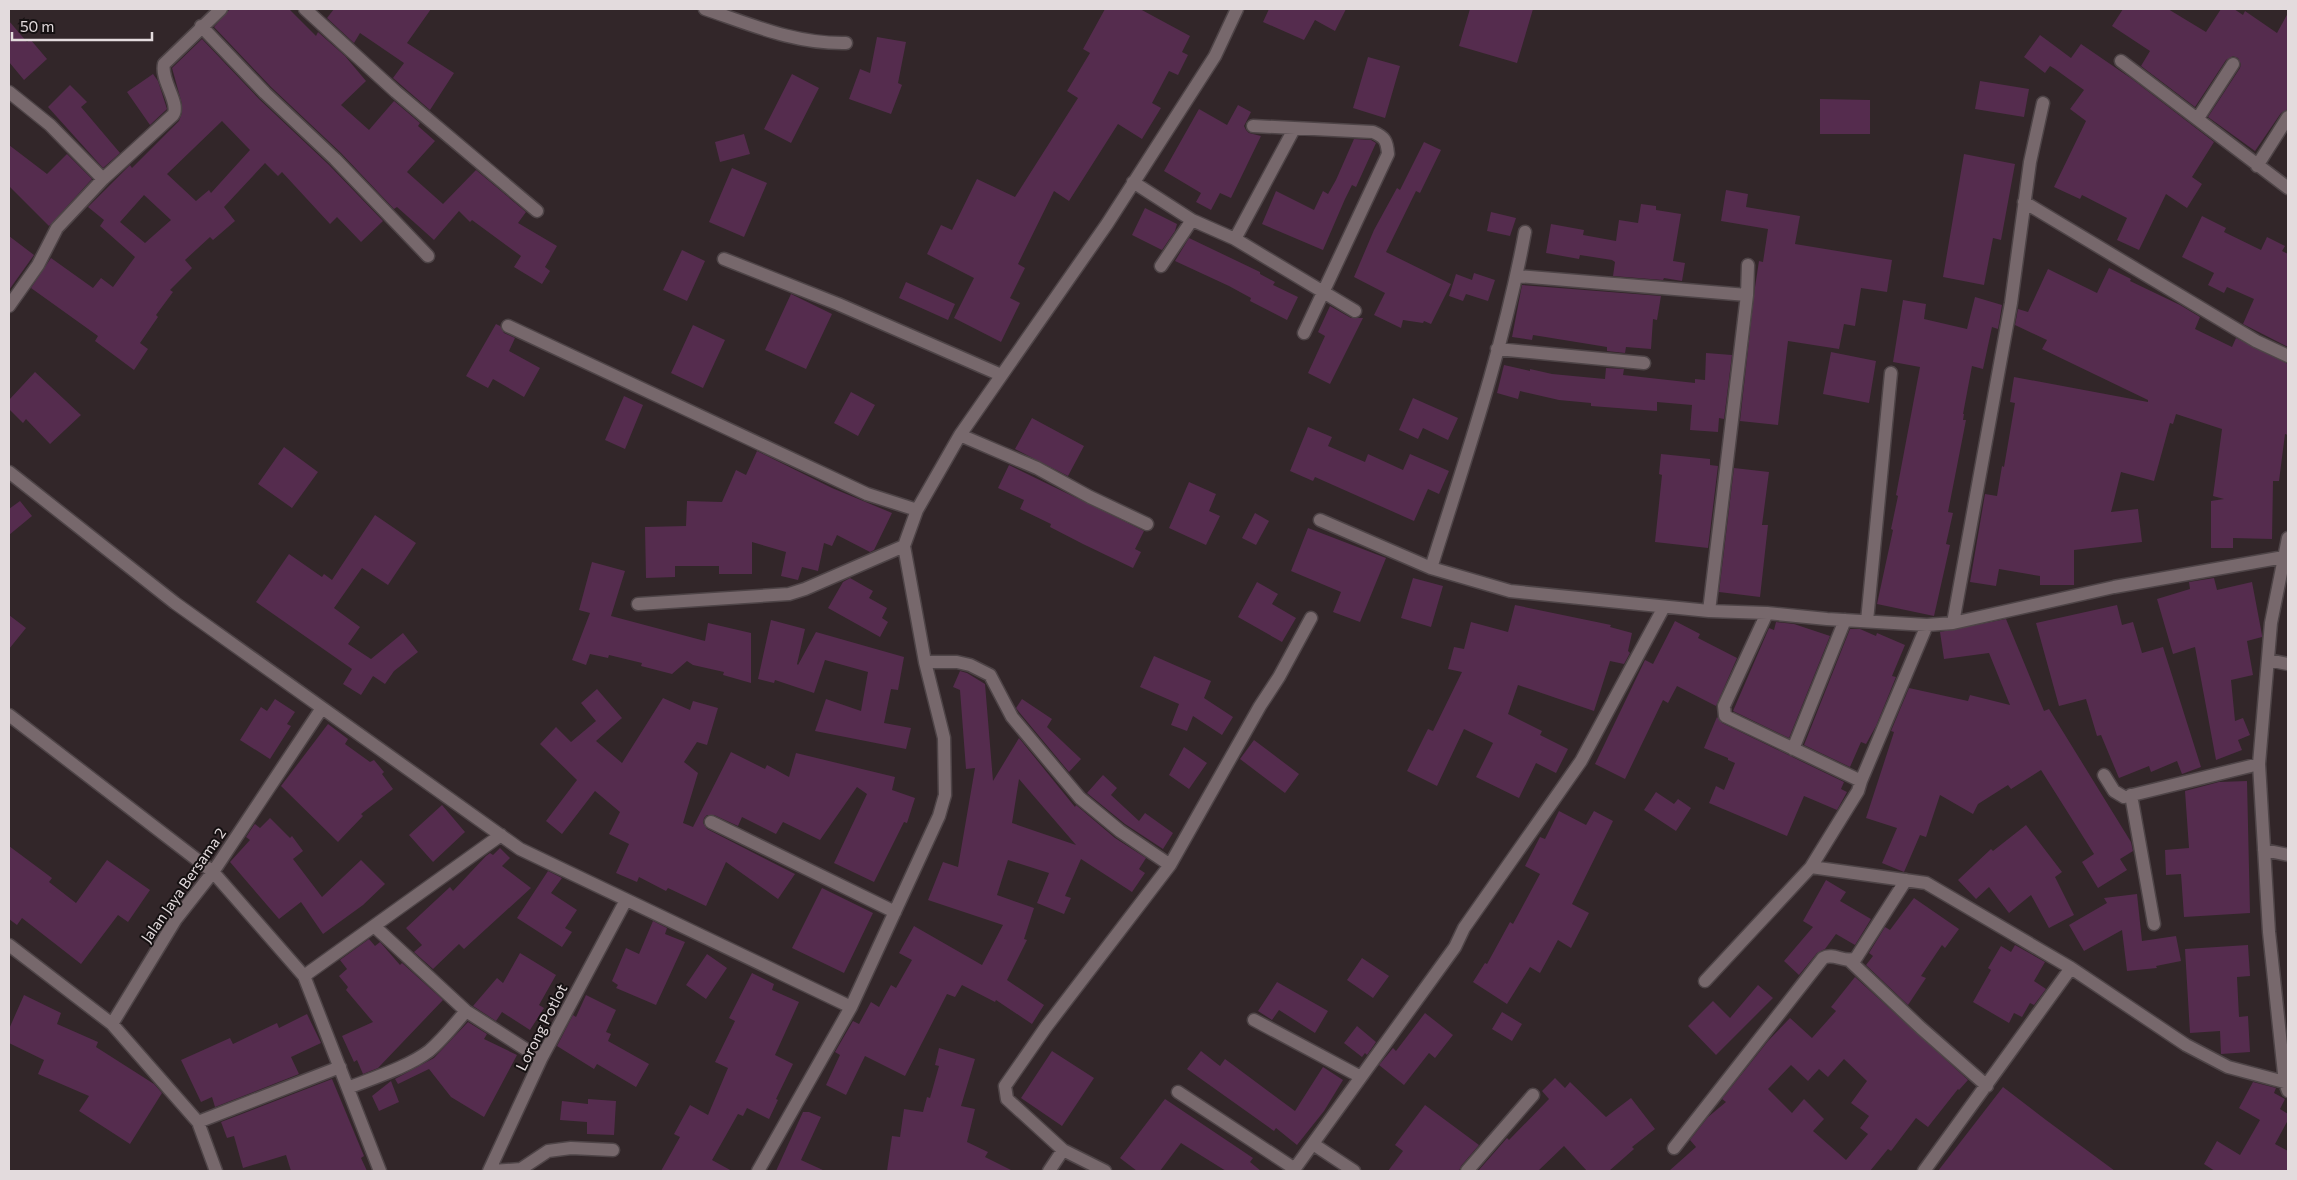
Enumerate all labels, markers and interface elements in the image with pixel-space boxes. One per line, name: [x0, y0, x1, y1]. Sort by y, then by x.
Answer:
scale bar: [12, 10, 152, 42]
text: 50 m: [20, 17, 54, 35]
street label: Jalan Jaya Bersama 2: [137, 824, 229, 946]
street label: Lorong Potlot: [511, 981, 571, 1073]

